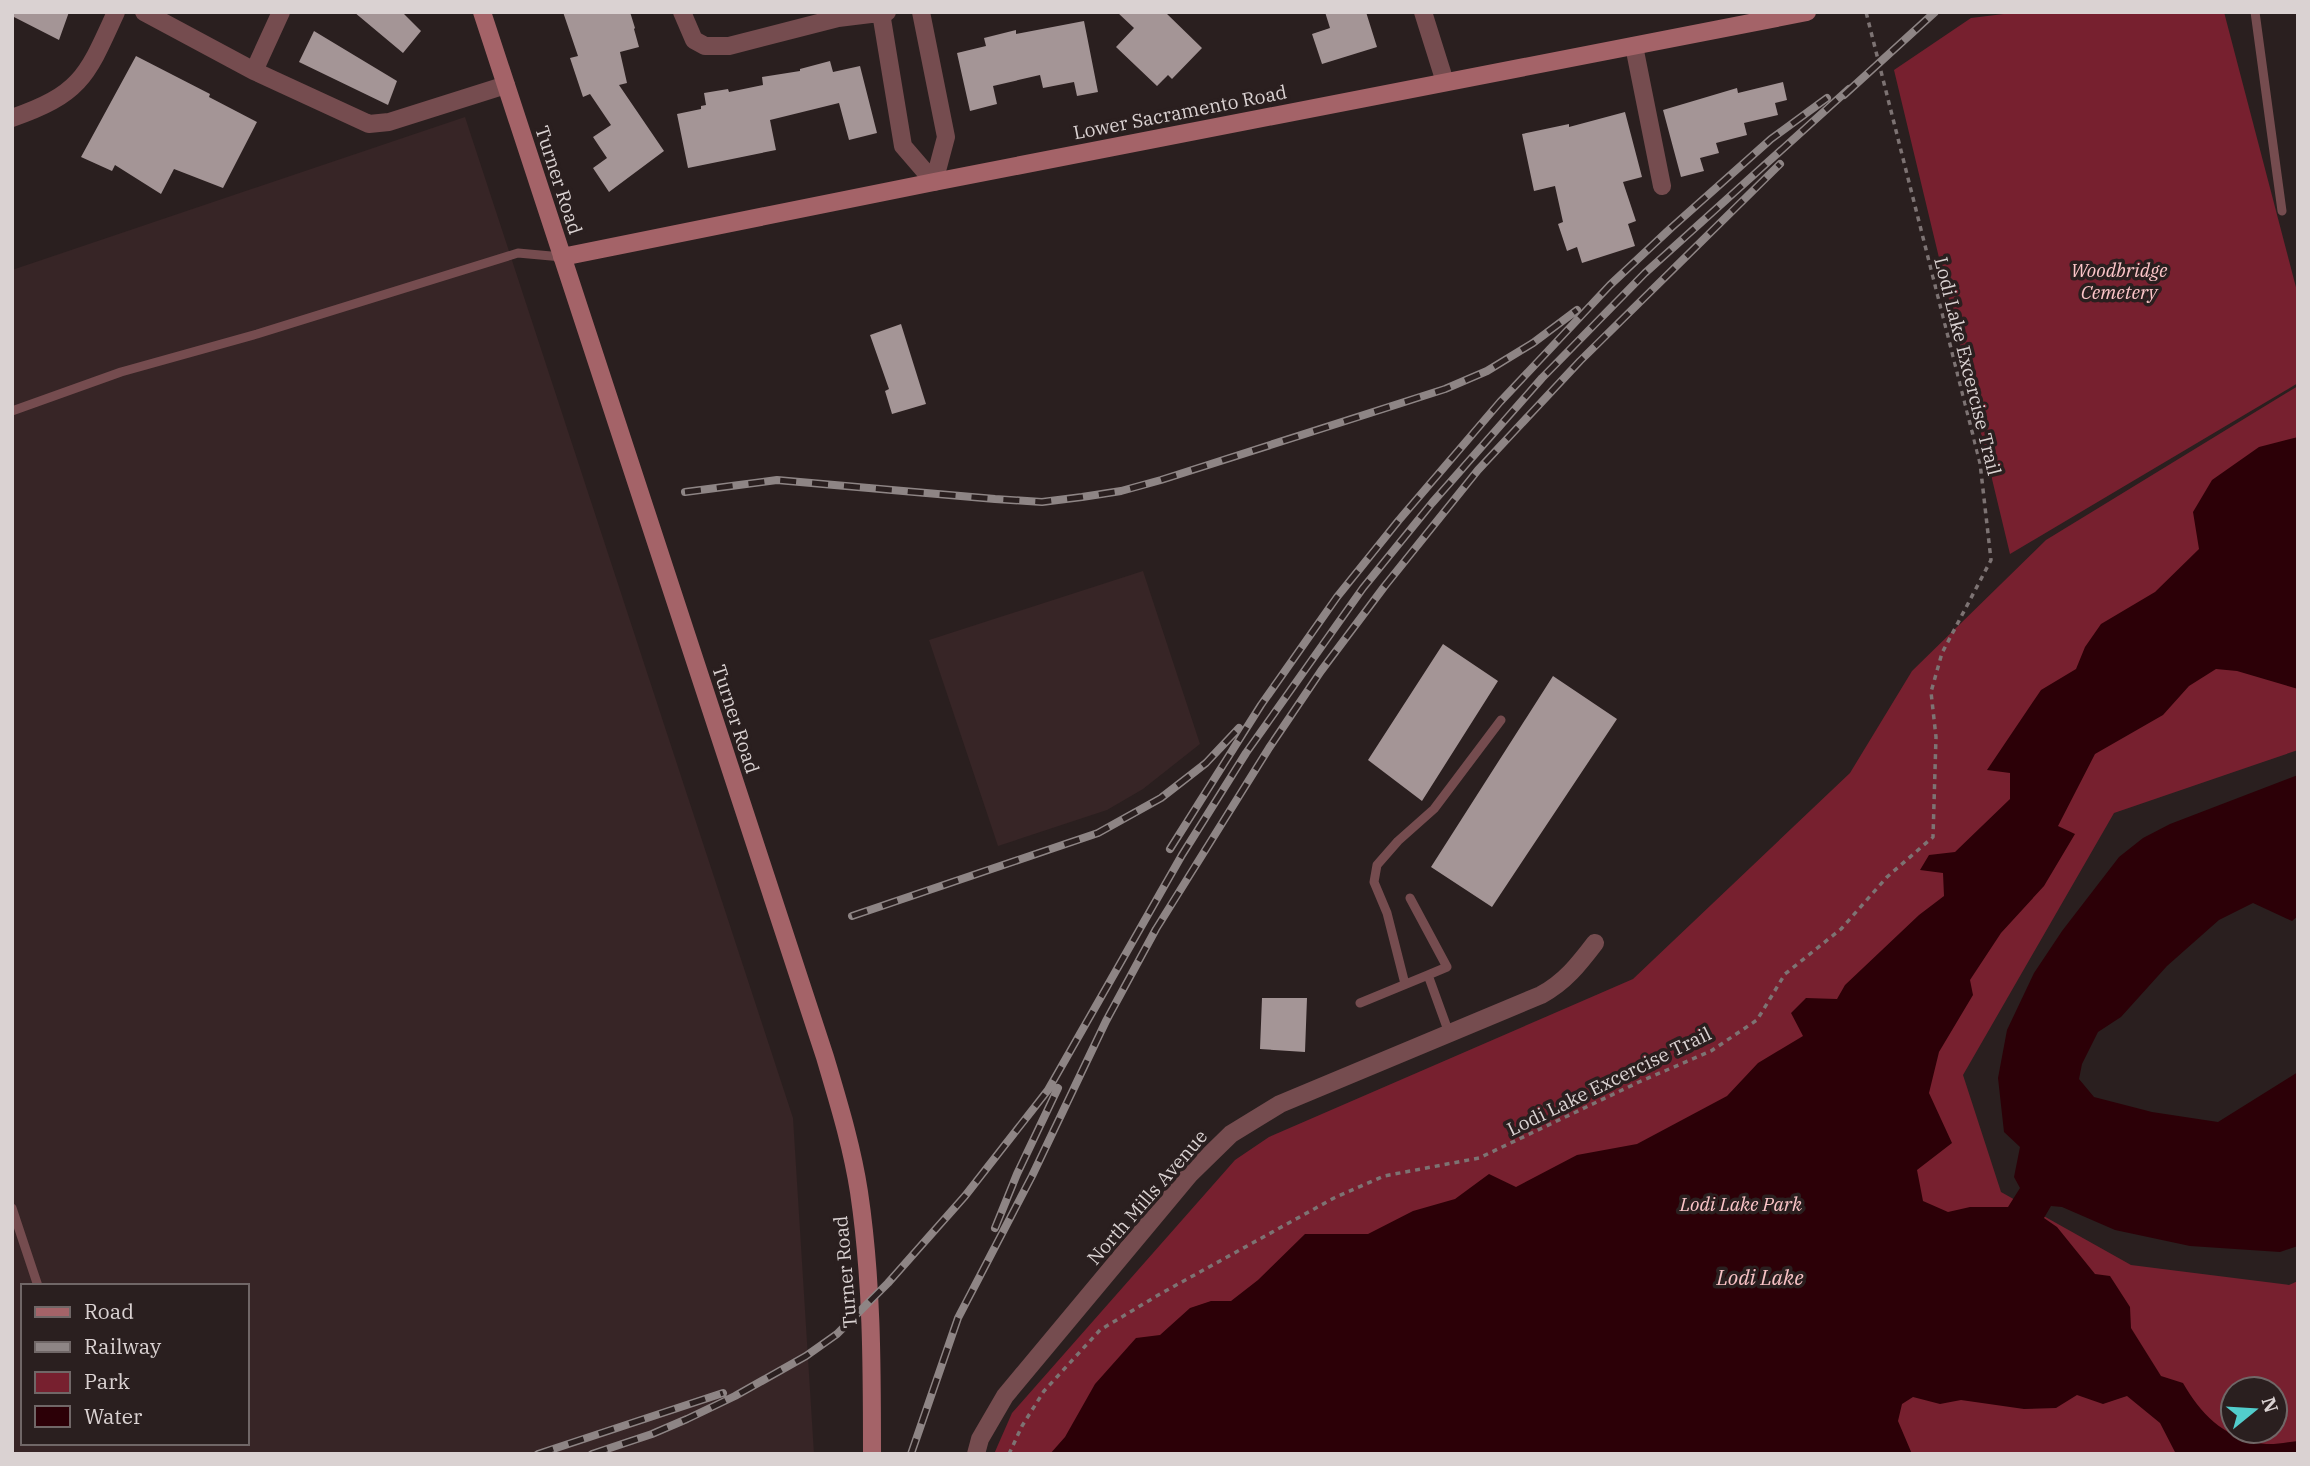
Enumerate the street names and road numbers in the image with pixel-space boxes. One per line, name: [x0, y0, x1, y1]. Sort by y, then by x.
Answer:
street label: Lower Sacramento Road: [1071, 79, 1289, 145]
street label: Turner Road: [530, 123, 588, 237]
street label: Lodi Lake Excercise Trail: [1929, 254, 2007, 478]
street label: Turner Road: [707, 662, 765, 776]
street label: Lodi Lake Excercise Trail: [1503, 1021, 1715, 1141]
street label: North Mills Avenue: [1082, 1124, 1212, 1270]
street label: Turner Road: [828, 1215, 862, 1329]

